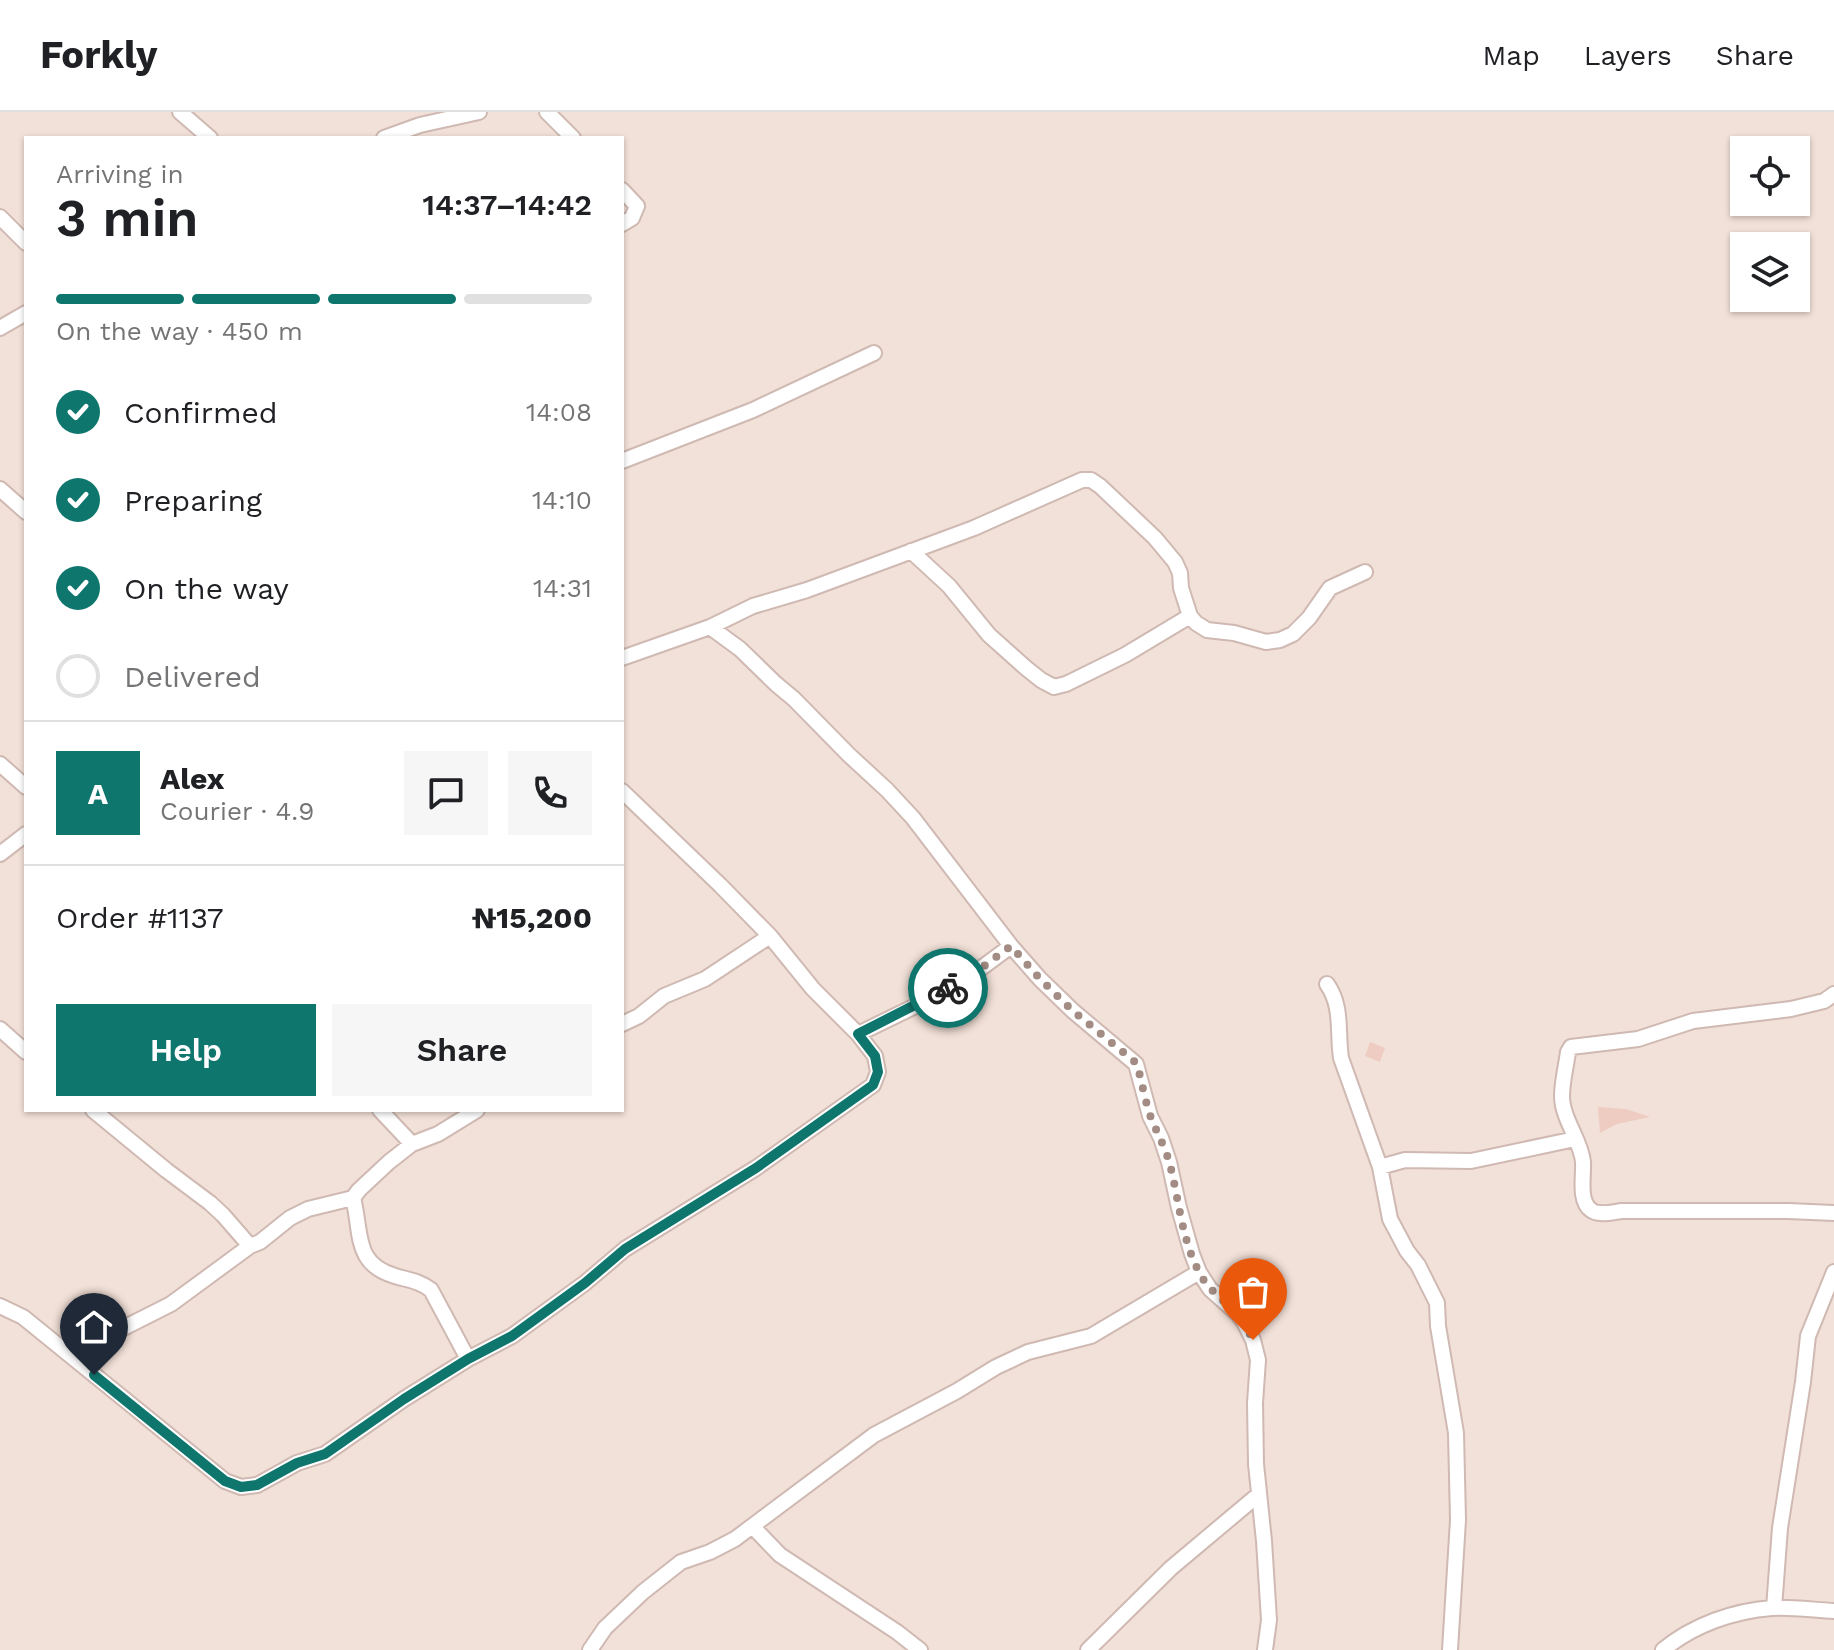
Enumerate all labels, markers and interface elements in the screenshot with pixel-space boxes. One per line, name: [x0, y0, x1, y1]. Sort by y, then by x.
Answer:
text: Forkly: [40, 33, 157, 77]
text: Map: [1483, 39, 1540, 72]
text: Layers: [1584, 39, 1672, 72]
text: Share: [1716, 39, 1794, 72]
map controls: [1730, 136, 1810, 312]
button: locate: [1730, 136, 1810, 216]
text: Arriving in: [56, 159, 184, 189]
text: 14:37–14:42: [423, 187, 592, 222]
text: 3 min: [56, 188, 199, 249]
button: layers: [1730, 232, 1810, 312]
text: On the way · 450 m: [56, 316, 303, 346]
icon: check: [56, 390, 100, 434]
text: Confirmed: [124, 395, 278, 430]
text: 14:08: [526, 397, 592, 427]
icon: check: [56, 478, 100, 522]
text: Preparing: [124, 483, 262, 518]
text: 14:10: [532, 485, 592, 515]
icon: check: [56, 566, 100, 610]
text: On the way: [124, 571, 289, 606]
text: 14:31: [533, 573, 592, 603]
text: Delivered: [124, 659, 261, 694]
button: chat: [404, 751, 488, 835]
button: phone: [508, 751, 592, 835]
text: Alex: [160, 761, 224, 796]
text: A: [88, 776, 108, 811]
text: Courier · 4.9: [160, 796, 314, 826]
text: Order #1137: [56, 900, 224, 935]
text: ₦15,200: [472, 900, 592, 935]
courier: [908, 948, 988, 1028]
icon: bike: [926, 966, 970, 1010]
button: Help: [56, 1004, 316, 1096]
button: Share: [332, 1004, 592, 1096]
pin: [1219, 1258, 1287, 1340]
icon: bag: [1231, 1270, 1275, 1314]
pin: [60, 1293, 128, 1375]
icon: home: [72, 1305, 116, 1349]

